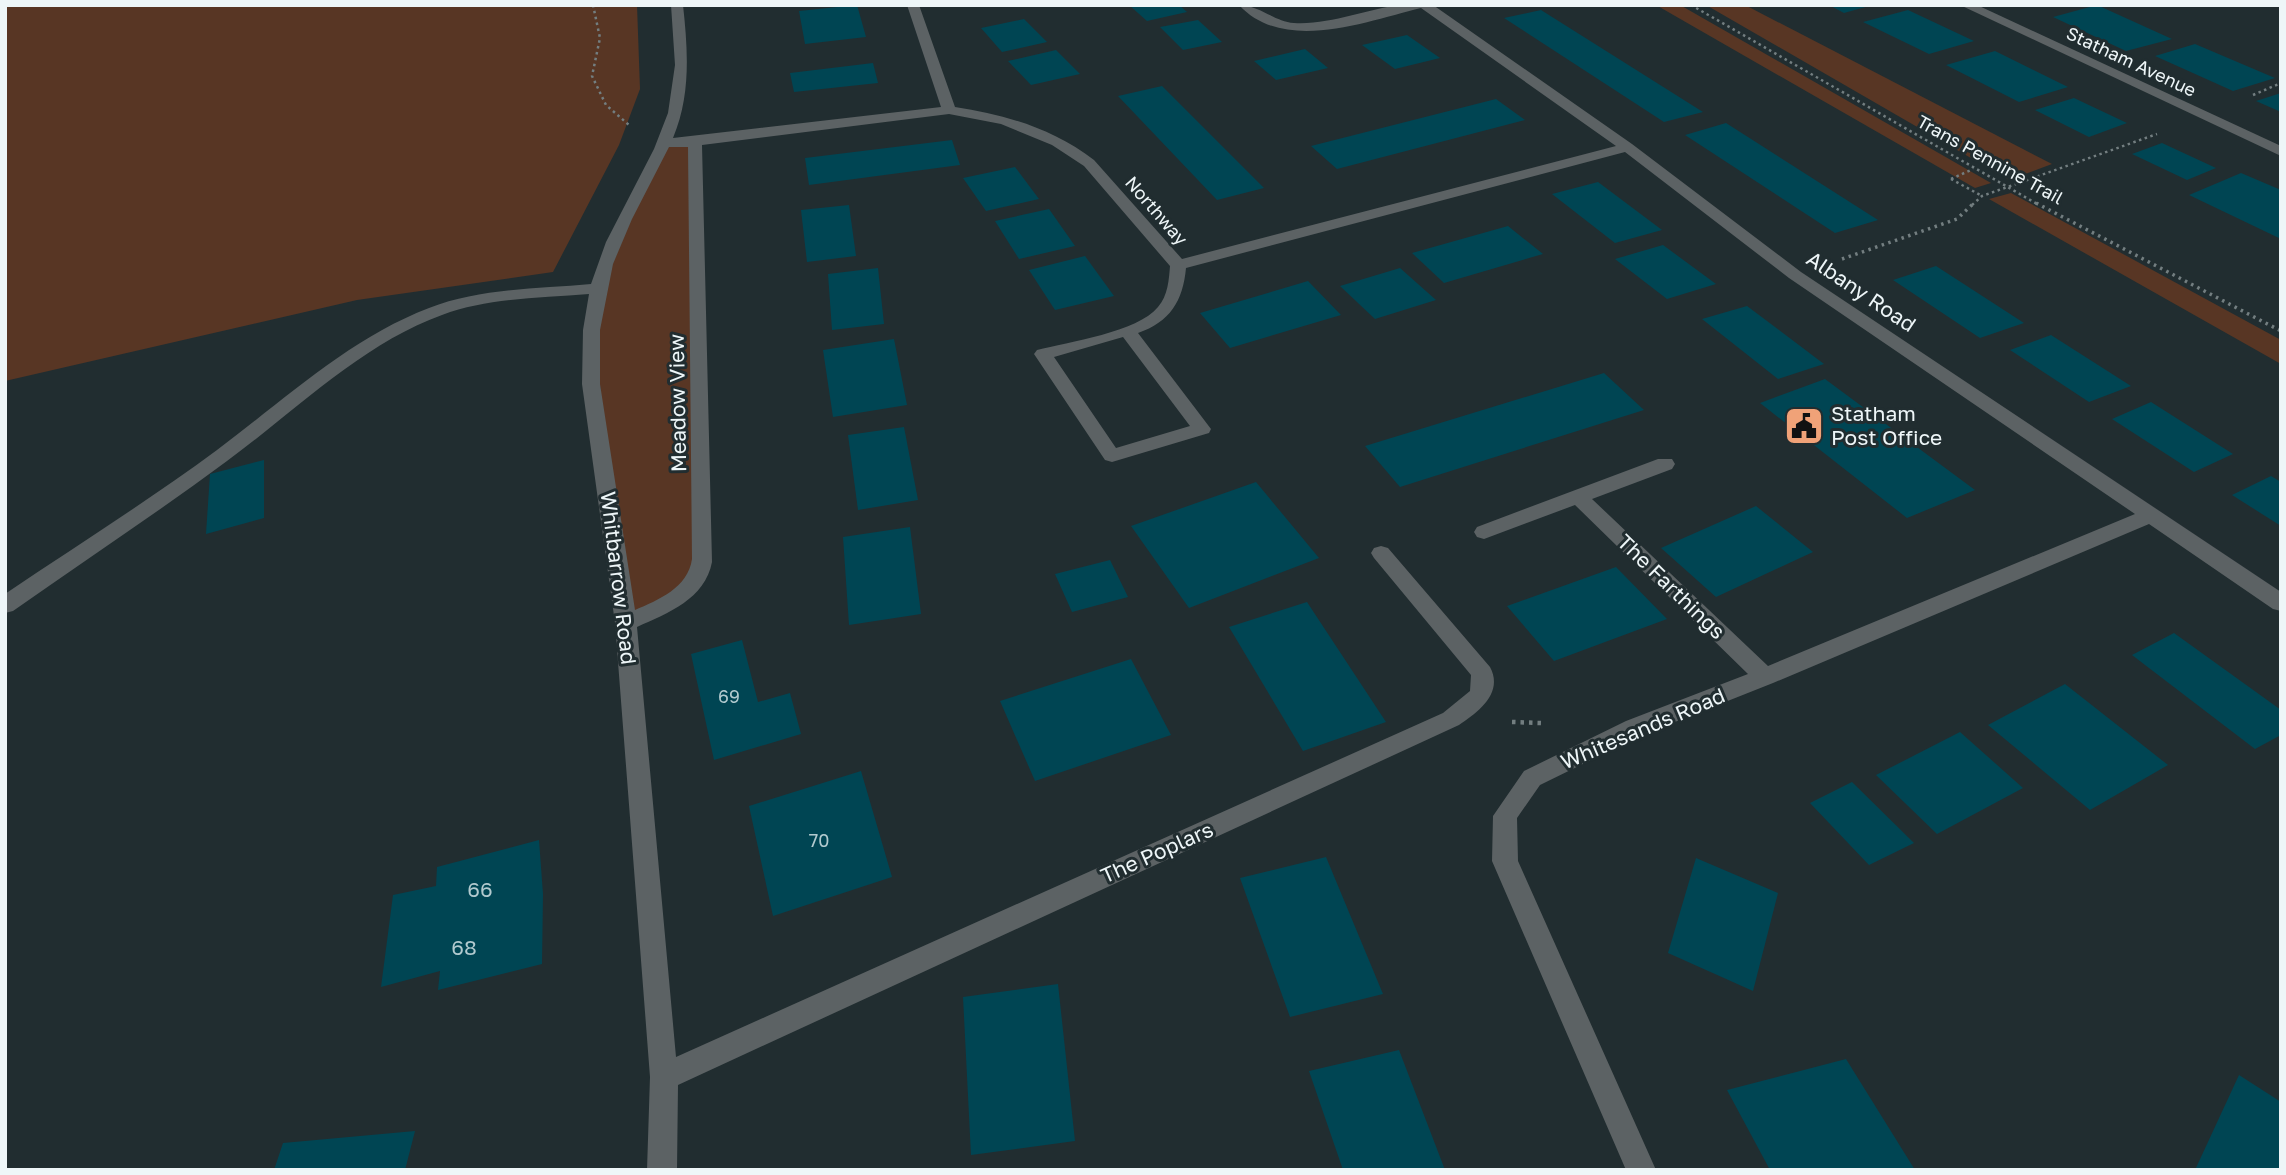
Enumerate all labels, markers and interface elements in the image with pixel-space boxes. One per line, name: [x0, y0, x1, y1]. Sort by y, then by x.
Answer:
street label: Statham Avenue: [2063, 21, 2200, 101]
street label: Trans Pennine Trail: [1914, 110, 2068, 209]
street label: Northway: [1121, 171, 1193, 249]
street label: Albany Road: [1802, 245, 1921, 337]
street label: Meadow View: [663, 334, 691, 472]
place label: Statham Post Office: [1831, 400, 1942, 450]
public building icon: Statham Post Office: [1783, 405, 1825, 447]
street label: Whitbarrow Road: [595, 490, 643, 666]
street label: The Farthings: [1612, 528, 1731, 644]
street label: Whitesands Road: [1557, 682, 1729, 774]
house number: 69: [718, 685, 740, 707]
street label: The Poplars: [1096, 816, 1217, 888]
house number: 70: [809, 829, 829, 851]
house number: 66: [467, 876, 493, 902]
house number: 68: [451, 934, 477, 960]

